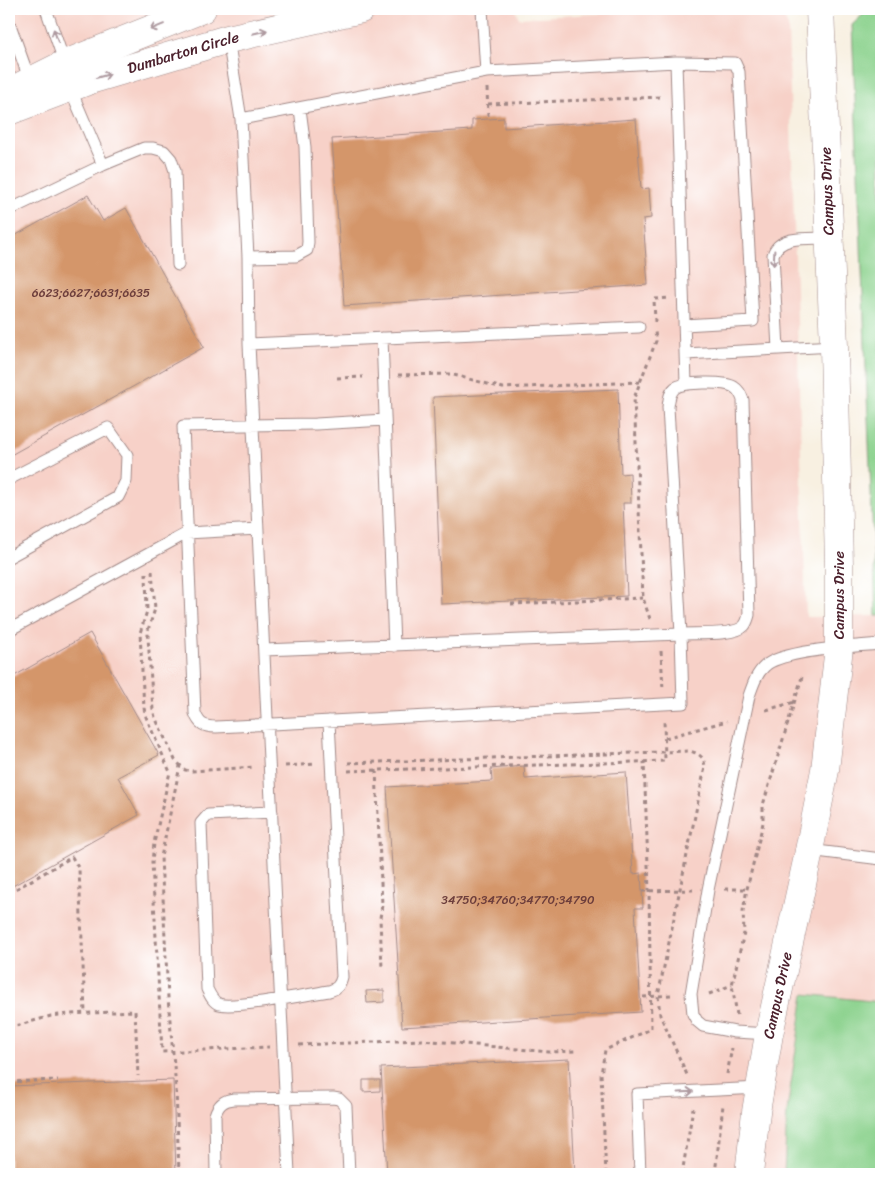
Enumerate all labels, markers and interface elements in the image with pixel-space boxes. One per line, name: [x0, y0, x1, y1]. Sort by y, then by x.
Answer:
one-way arrow: [150, 23, 165, 32]
street label: Dumbarton Circle: [124, 24, 242, 81]
one-way arrow: [251, 27, 267, 36]
one-way arrow: [50, 29, 60, 45]
one-way arrow: [95, 70, 111, 80]
street label: Campus Drive: [812, 146, 842, 236]
one-way arrow: [770, 250, 779, 266]
house number: 6623;6627;6631;6635: [32, 282, 150, 304]
street label: Campus Drive: [826, 551, 852, 639]
house number: 34750;34760;34770;34790: [441, 889, 595, 911]
street label: Campus Drive: [755, 949, 800, 1041]
one-way arrow: [678, 1087, 694, 1096]

